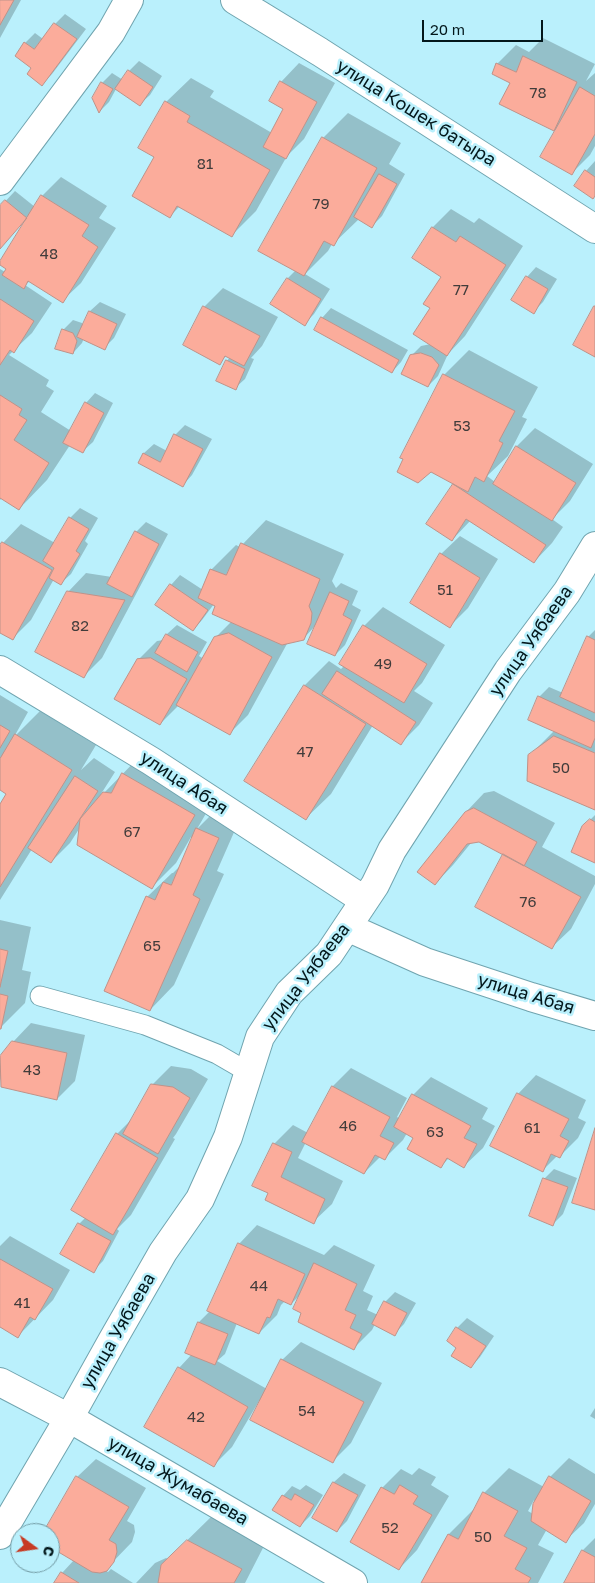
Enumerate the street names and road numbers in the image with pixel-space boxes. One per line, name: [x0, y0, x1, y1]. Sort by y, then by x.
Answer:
street label: улица Кошек батыра: [332, 55, 500, 171]
street label: улица Уябаева: [485, 582, 577, 700]
street label: улица Абая: [136, 747, 232, 819]
street label: улица Уябаева: [257, 919, 355, 1035]
street label: улица Абая: [475, 969, 577, 1019]
street label: улица Уябаева: [76, 1269, 160, 1393]
street label: улица Жумабаева: [104, 1432, 252, 1530]

